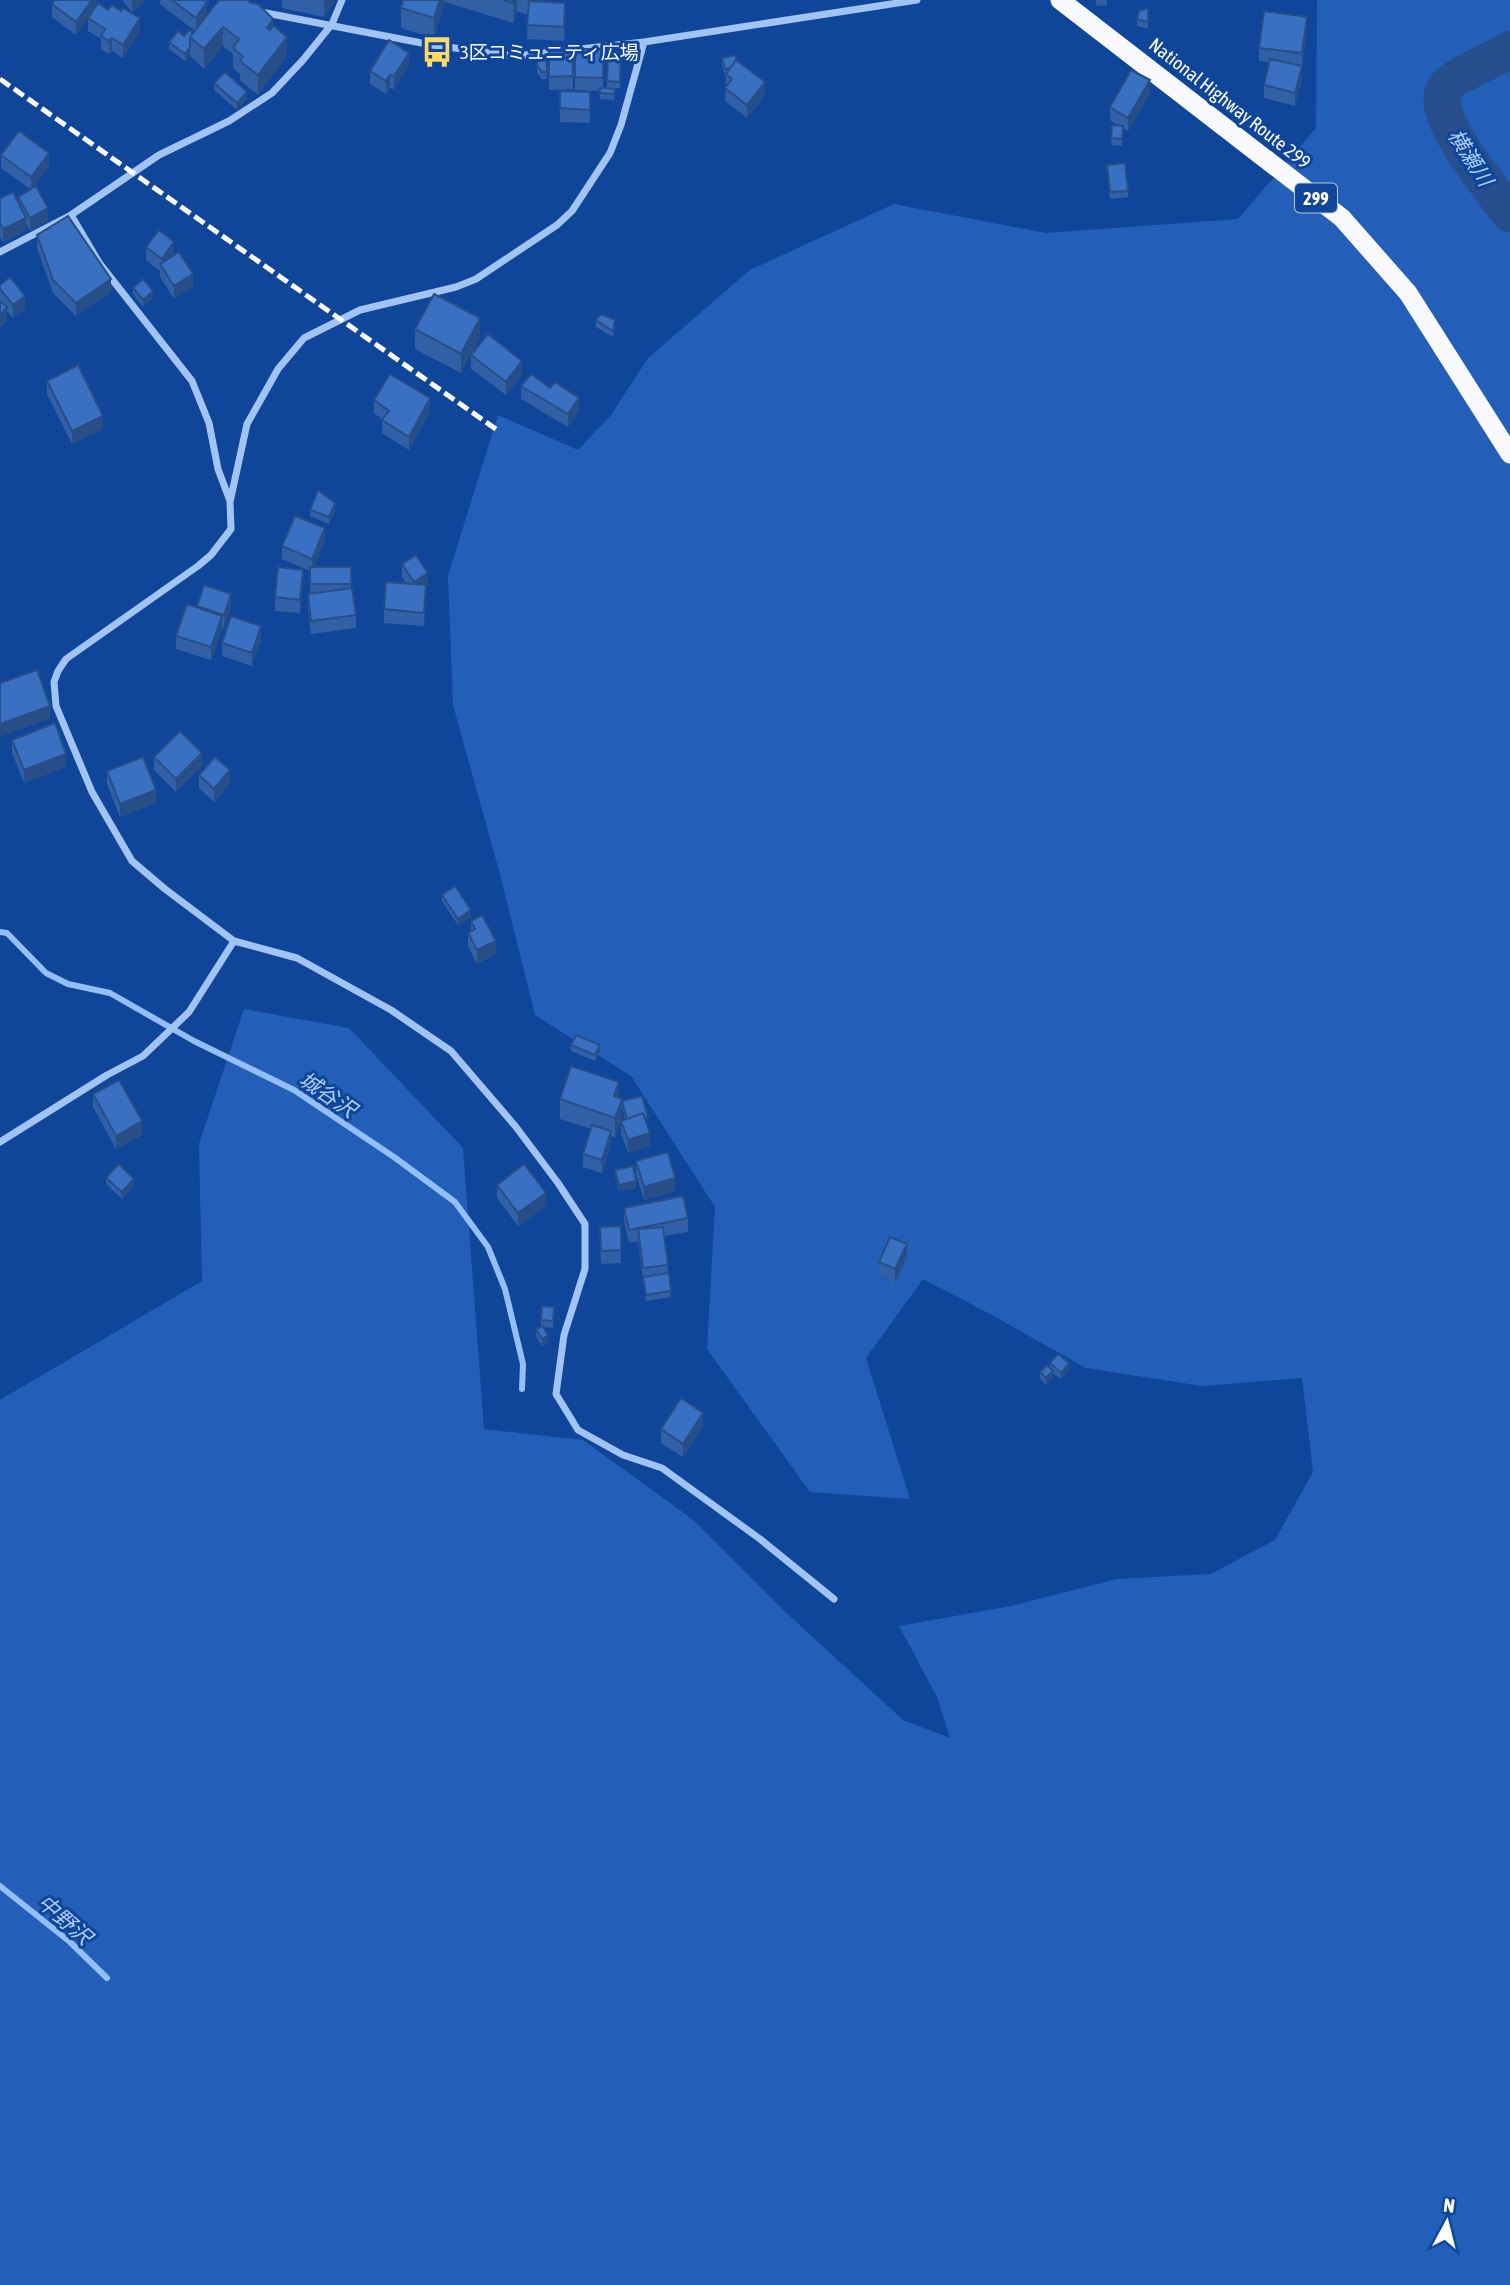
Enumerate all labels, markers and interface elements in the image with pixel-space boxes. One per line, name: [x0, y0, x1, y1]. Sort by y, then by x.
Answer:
street label: National Highway Route 299: [1145, 33, 1315, 173]
bus stop icon: 3区コミュニティ広場: [420, 35, 454, 69]
place label: 3区コミュニティ広場: [460, 41, 639, 63]
water label: 横瀬川: [1444, 124, 1499, 192]
road number: 299: [1295, 183, 1337, 212]
water label: 城谷沢: [295, 1066, 363, 1123]
water label: 中野沢: [33, 1889, 99, 1951]
north arrow: [1412, 2187, 1482, 2257]
text: N: [1442, 2194, 1456, 2217]

